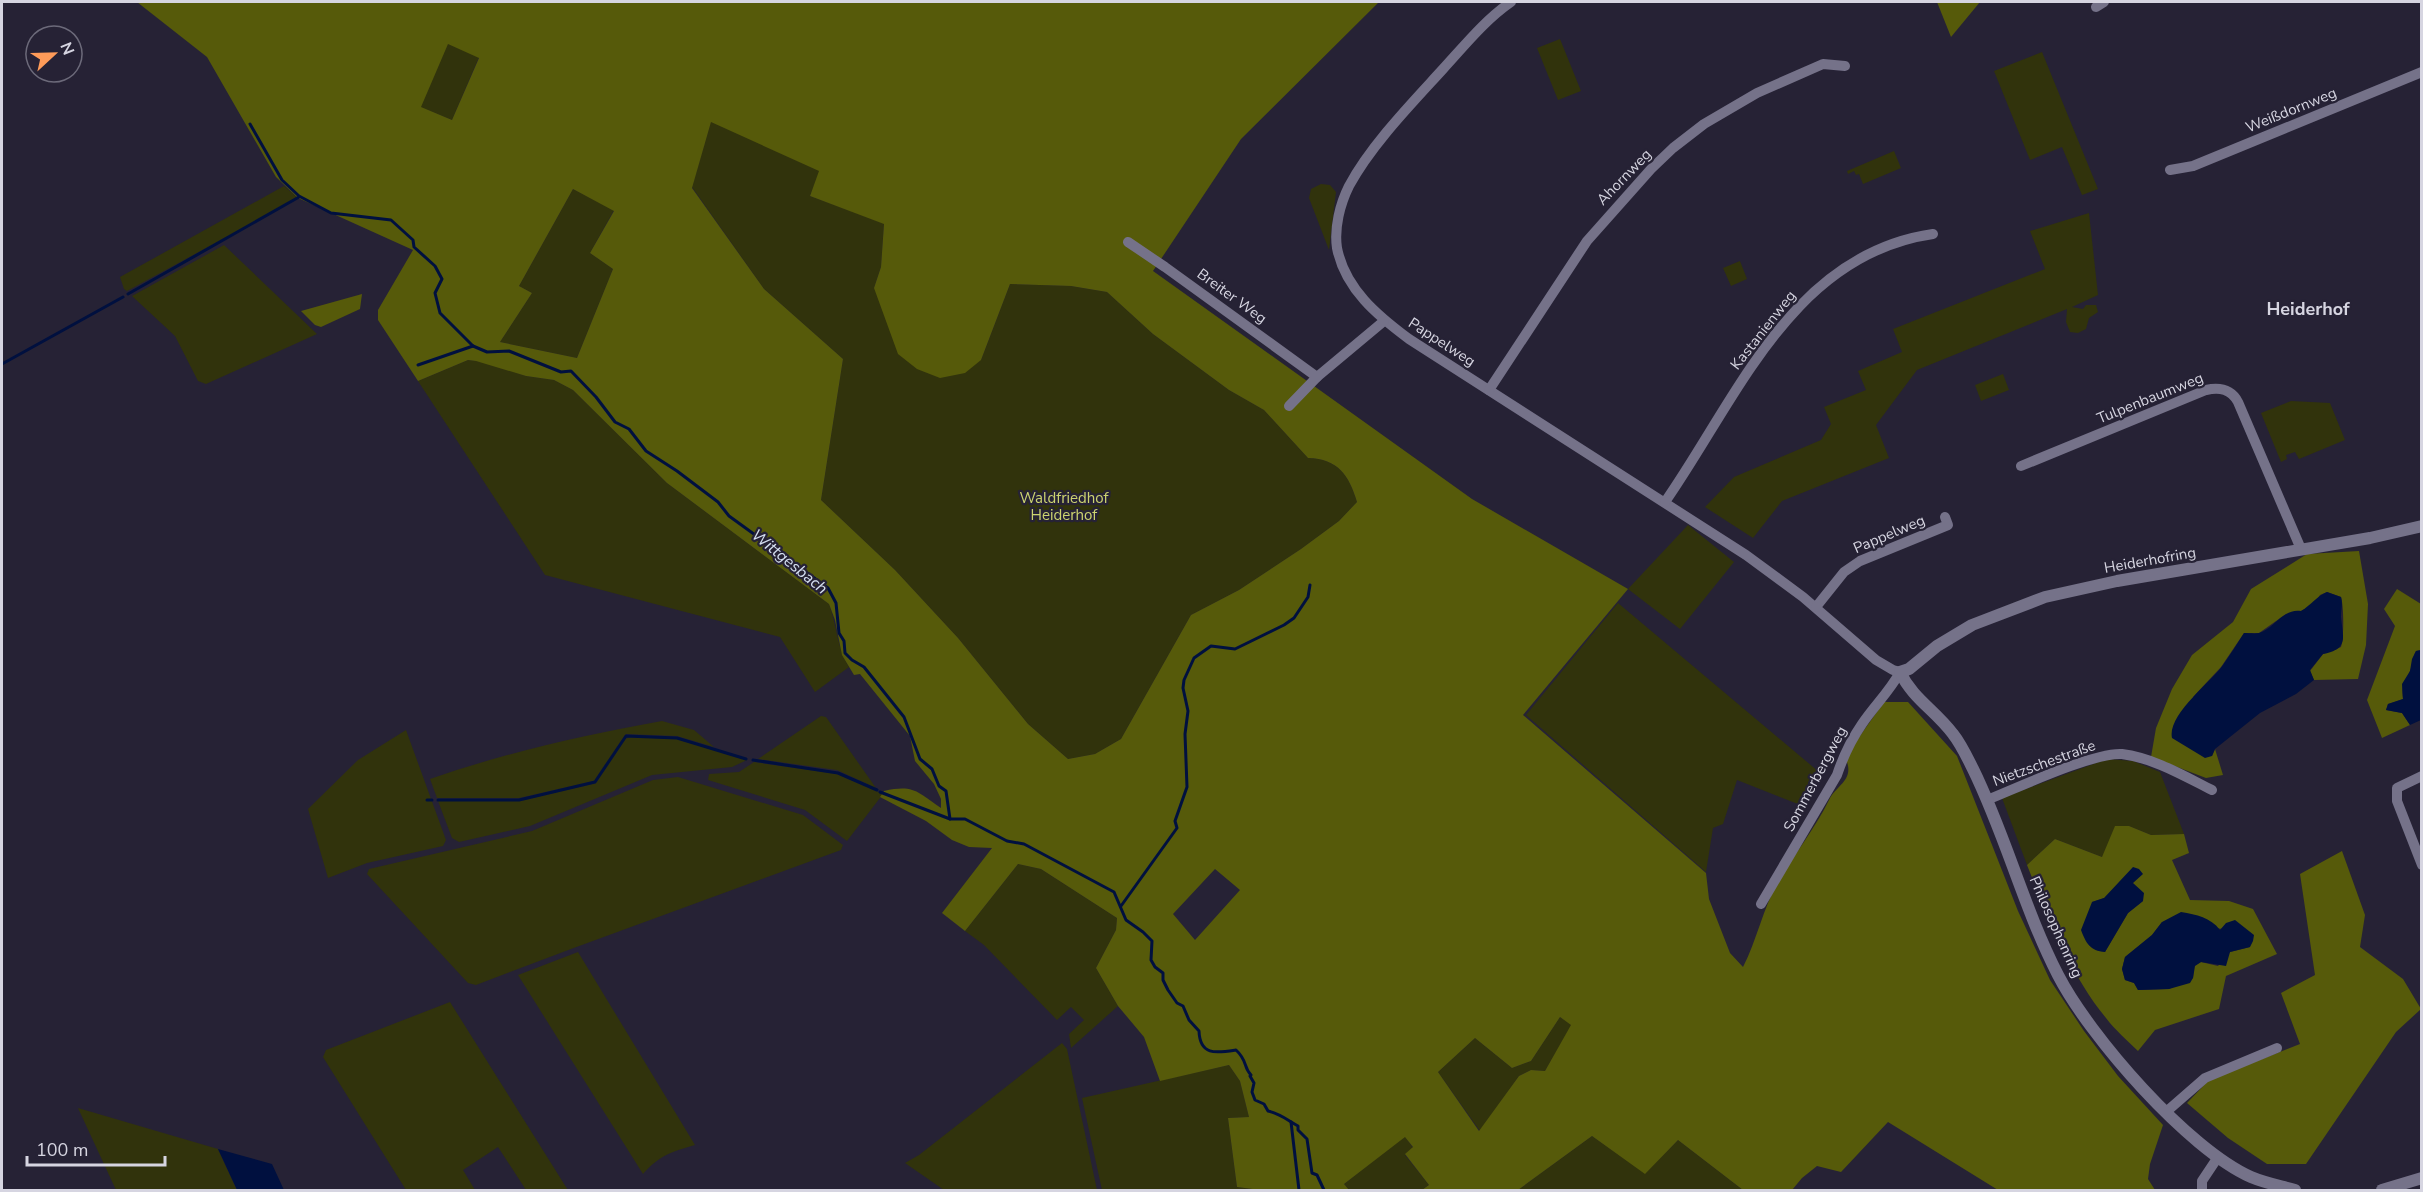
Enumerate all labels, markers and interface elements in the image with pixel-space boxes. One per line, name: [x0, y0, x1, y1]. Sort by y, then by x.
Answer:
north arrow: [24, 24, 84, 84]
text: N: [55, 39, 79, 58]
street label: Weißdornweg: [2243, 83, 2339, 137]
street label: Ahornweg: [1592, 145, 1656, 209]
street label: Breiter Weg: [1193, 264, 1271, 328]
street label: Kastanienweg: [1726, 286, 1800, 374]
district label: Heiderhof: [2266, 297, 2350, 321]
street label: Pappelweg: [1405, 313, 1479, 371]
street label: Tulpenbaumweg: [2094, 368, 2206, 428]
park label: Waldfriedhof Heiderhof: [1019, 488, 1110, 525]
street label: Pappelweg: [1850, 510, 1928, 558]
water label: Wittgesbach: [747, 524, 832, 599]
street label: Heiderhofring: [2103, 542, 2197, 578]
street label: Sommerbergweg: [1779, 723, 1851, 835]
street label: Nietzschestraße: [1990, 735, 2098, 791]
street label: Philosophenring: [2025, 873, 2087, 981]
scale bar: [27, 1129, 165, 1167]
text: 100 m: [36, 1138, 88, 1162]

